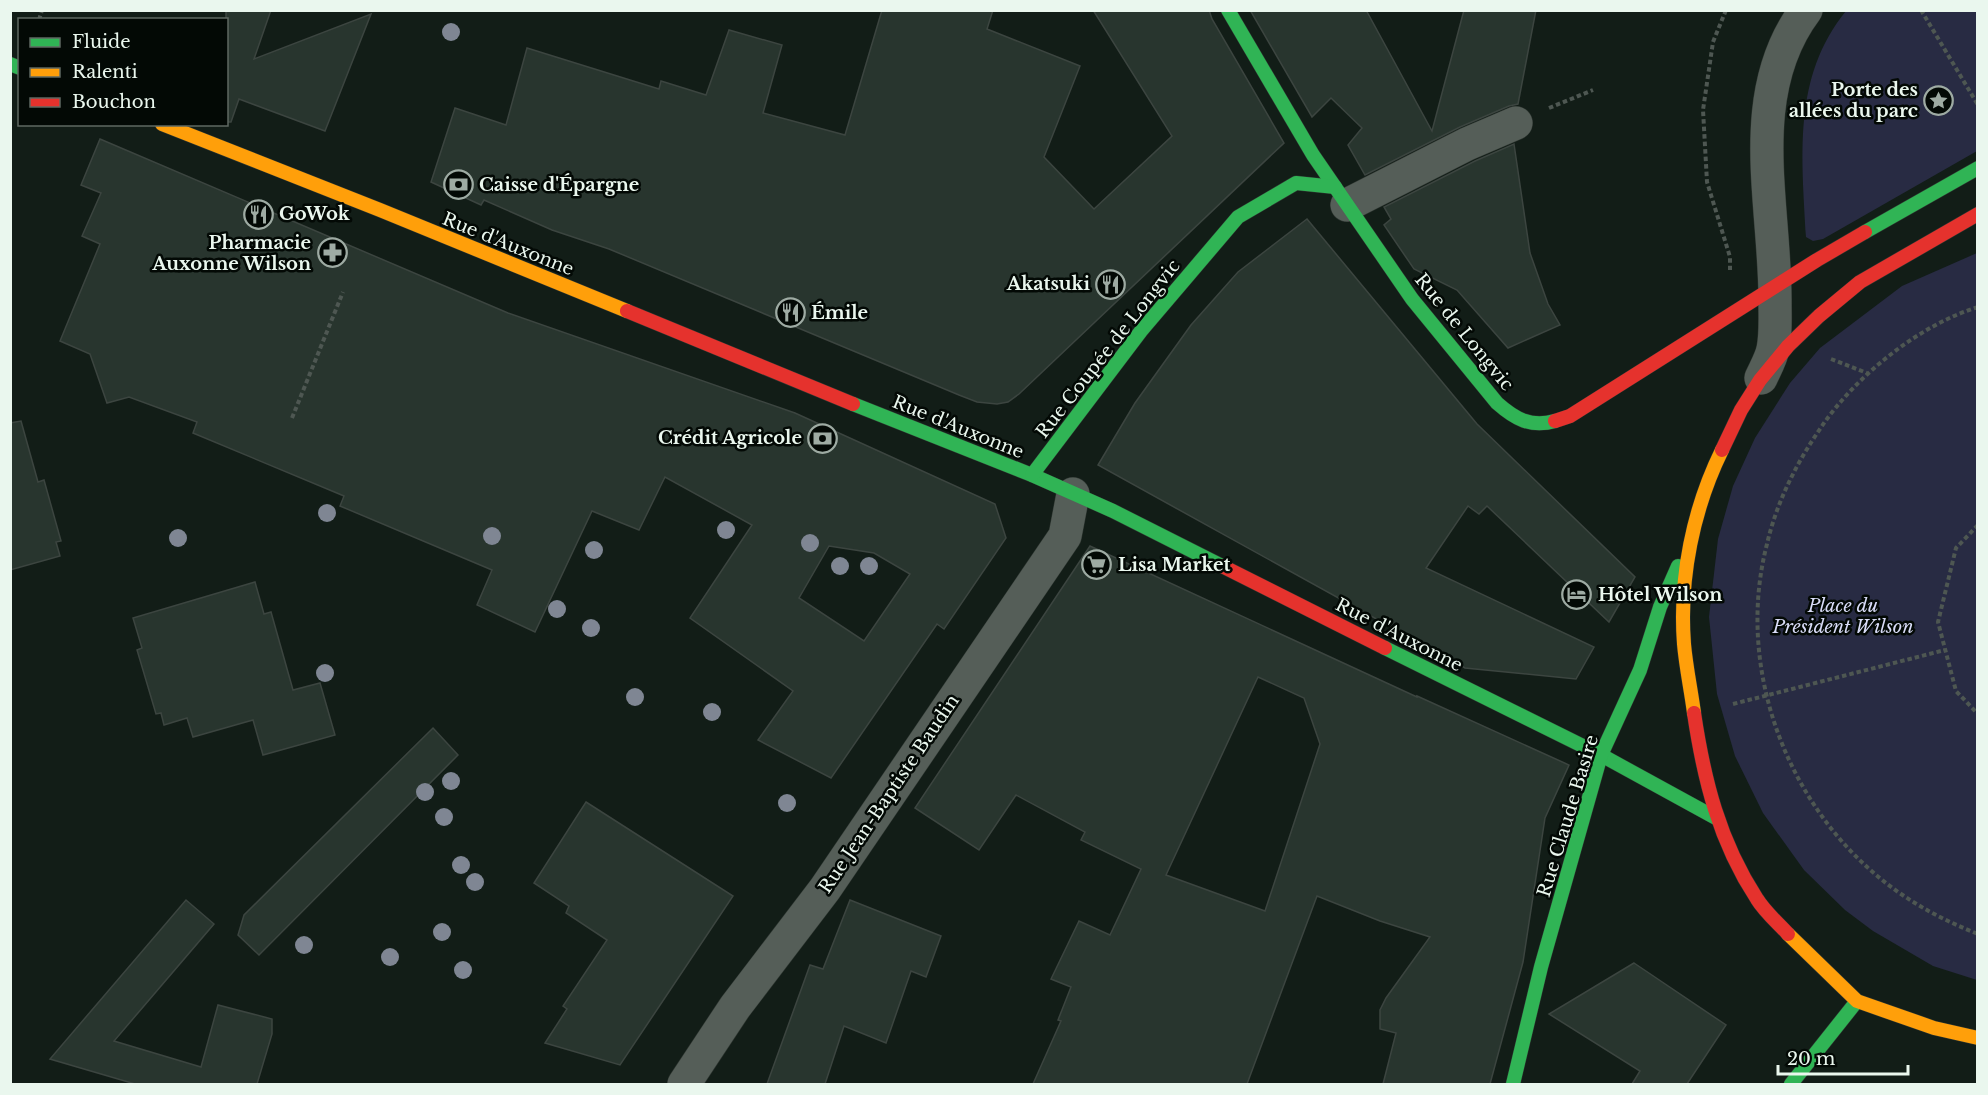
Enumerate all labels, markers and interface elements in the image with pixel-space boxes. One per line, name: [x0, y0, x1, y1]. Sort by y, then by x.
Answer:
legend: [18, 18, 228, 126]
text: Fluide: [72, 31, 131, 53]
text: Ralenti: [72, 61, 138, 83]
place label: Porte des allées du parc: [1789, 79, 1918, 122]
place icon: Porte des allées du parc: [1923, 84, 1955, 116]
text: Bouchon: [72, 91, 156, 113]
bank icon: Caisse d'Épargne: [442, 169, 474, 201]
place label: Caisse d'Épargne: [479, 173, 639, 196]
restaurant icon: GoWok: [242, 198, 274, 230]
place label: GoWok: [279, 203, 351, 225]
street label: Rue d'Auxonne: [439, 208, 577, 280]
place label: Pharmacie Auxonne Wilson: [151, 232, 311, 275]
pharmacy icon: Pharmacie Auxonne Wilson: [316, 237, 348, 269]
street label: Rue Coupée de Longvic: [1031, 255, 1185, 443]
restaurant icon: Akatsuki: [1095, 268, 1127, 300]
street label: Rue de Longvic: [1410, 269, 1518, 395]
place label: Akatsuki: [1006, 273, 1090, 295]
restaurant icon: Émile: [774, 297, 806, 329]
place label: Émile: [811, 301, 868, 324]
street label: Rue d'Auxonne: [889, 391, 1027, 463]
bank icon: Crédit Agricole: [807, 422, 839, 454]
place label: Crédit Agricole: [658, 427, 802, 449]
supermarket icon: Lisa Market: [1081, 549, 1113, 581]
place label: Lisa Market: [1118, 554, 1230, 576]
hotel icon: Hôtel Wilson: [1561, 579, 1593, 611]
place label: Hôtel Wilson: [1598, 584, 1722, 606]
street label: Rue d'Auxonne: [1332, 593, 1466, 677]
park label: Place du Président Wilson: [1771, 595, 1914, 638]
street label: Rue Jean-Baptiste Baudin: [814, 690, 964, 898]
street label: Rue Claude Basire: [1533, 732, 1603, 900]
scale bar: [1778, 1038, 1908, 1076]
text: 20 m: [1787, 1048, 1835, 1070]

